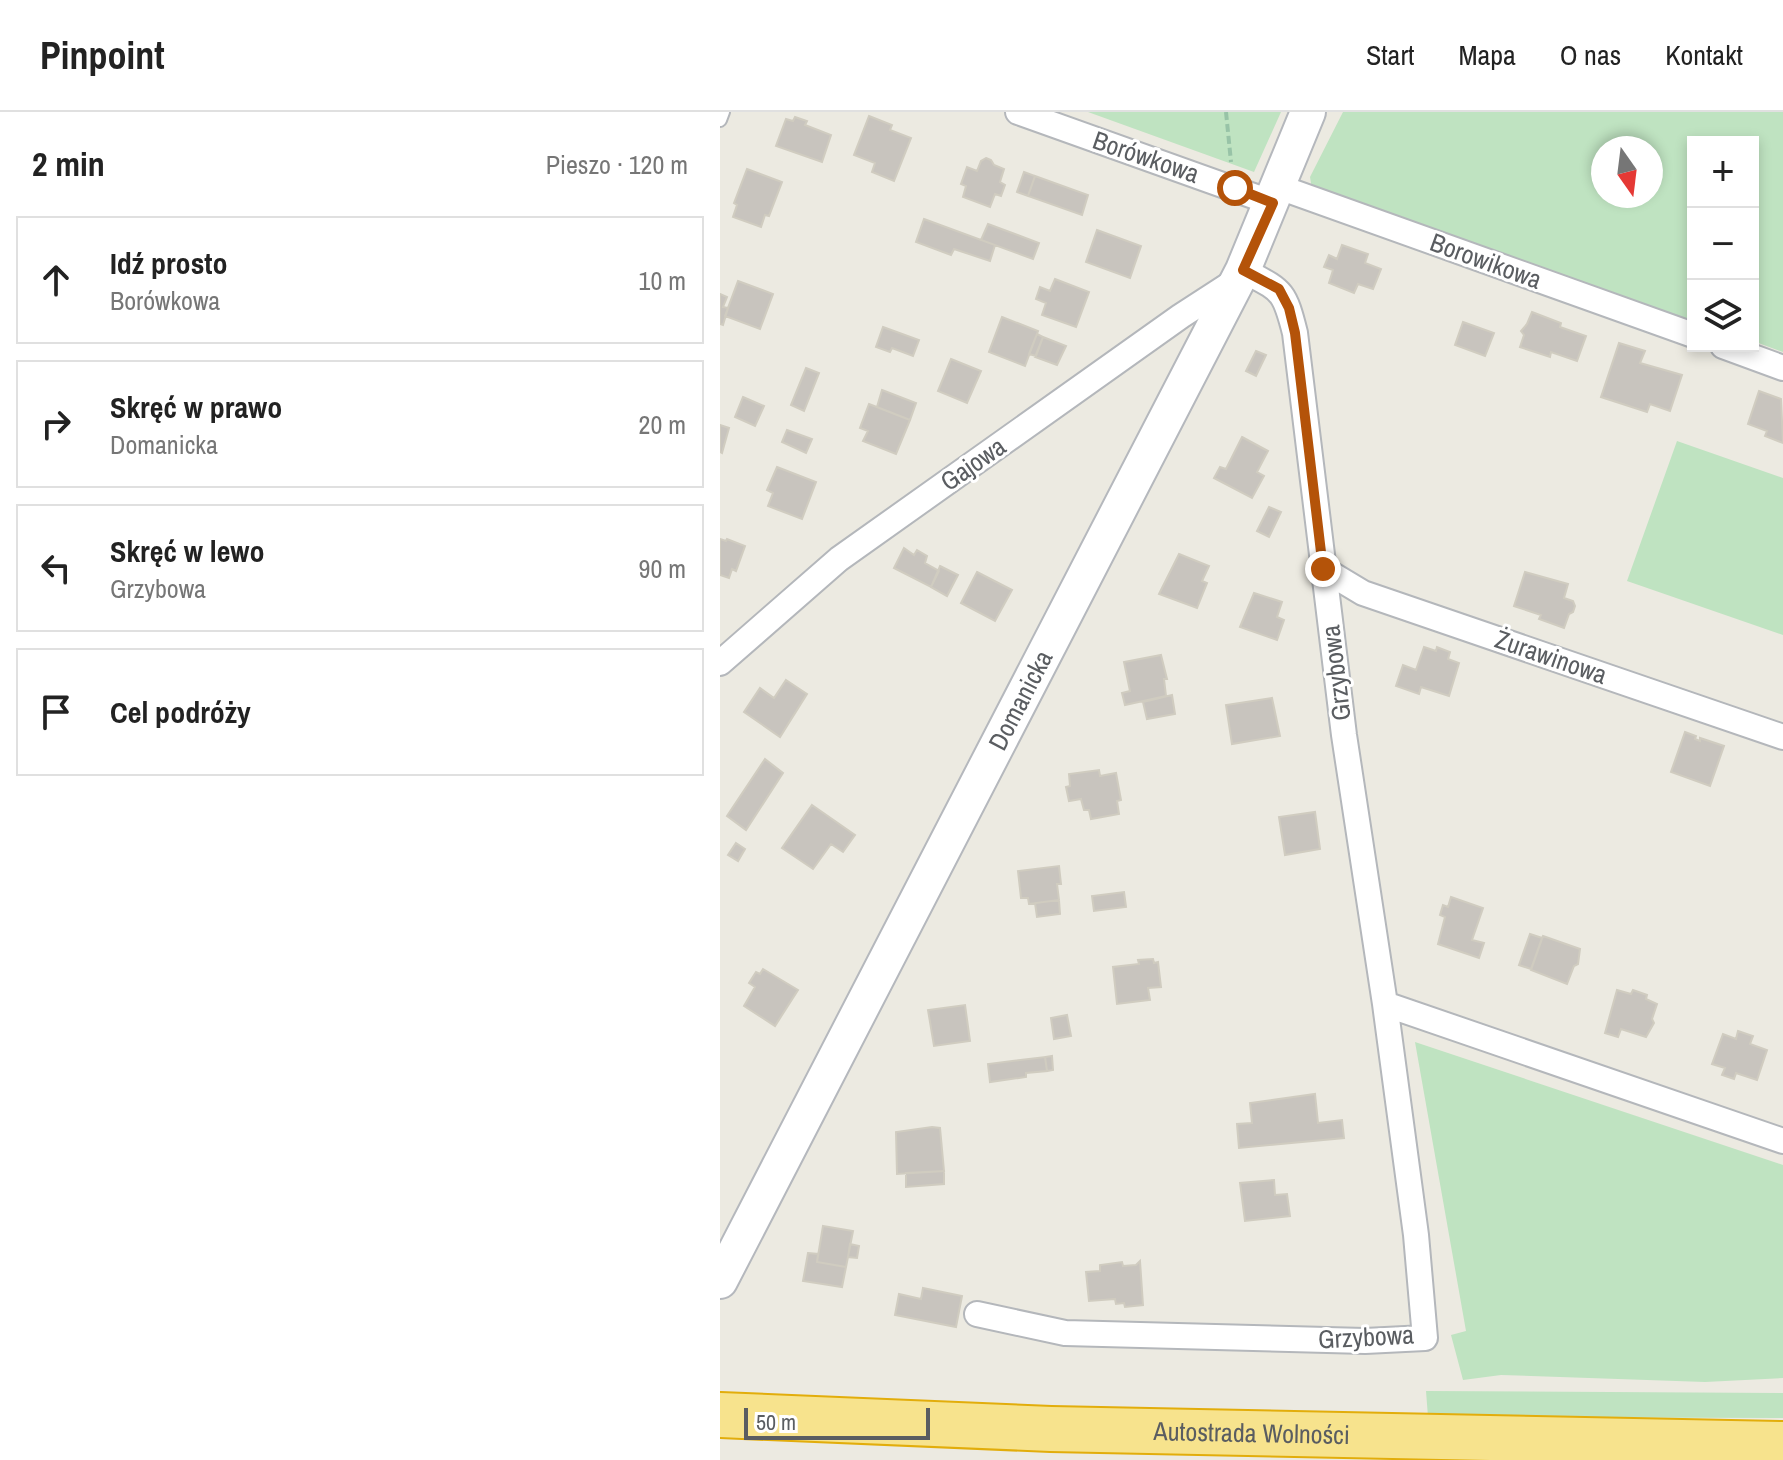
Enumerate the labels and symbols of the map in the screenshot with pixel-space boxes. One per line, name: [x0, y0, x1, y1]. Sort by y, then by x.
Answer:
street label: Borówkowa: [1088, 122, 1204, 191]
north arrow: [1591, 136, 1663, 208]
route start: [1217, 170, 1253, 206]
street label: Borowikowa: [1426, 224, 1547, 297]
street label: Gajowa: [933, 428, 1012, 499]
route end: [1305, 551, 1341, 587]
street label: Żurawinowa: [1491, 621, 1612, 692]
street label: Grzybowa: [1312, 623, 1359, 723]
street label: Domanicka: [980, 644, 1060, 756]
street label: Grzybowa: [1317, 1317, 1415, 1356]
scale bar: [744, 1404, 930, 1440]
street label: Autostrada Wolności: [1152, 1413, 1350, 1452]

